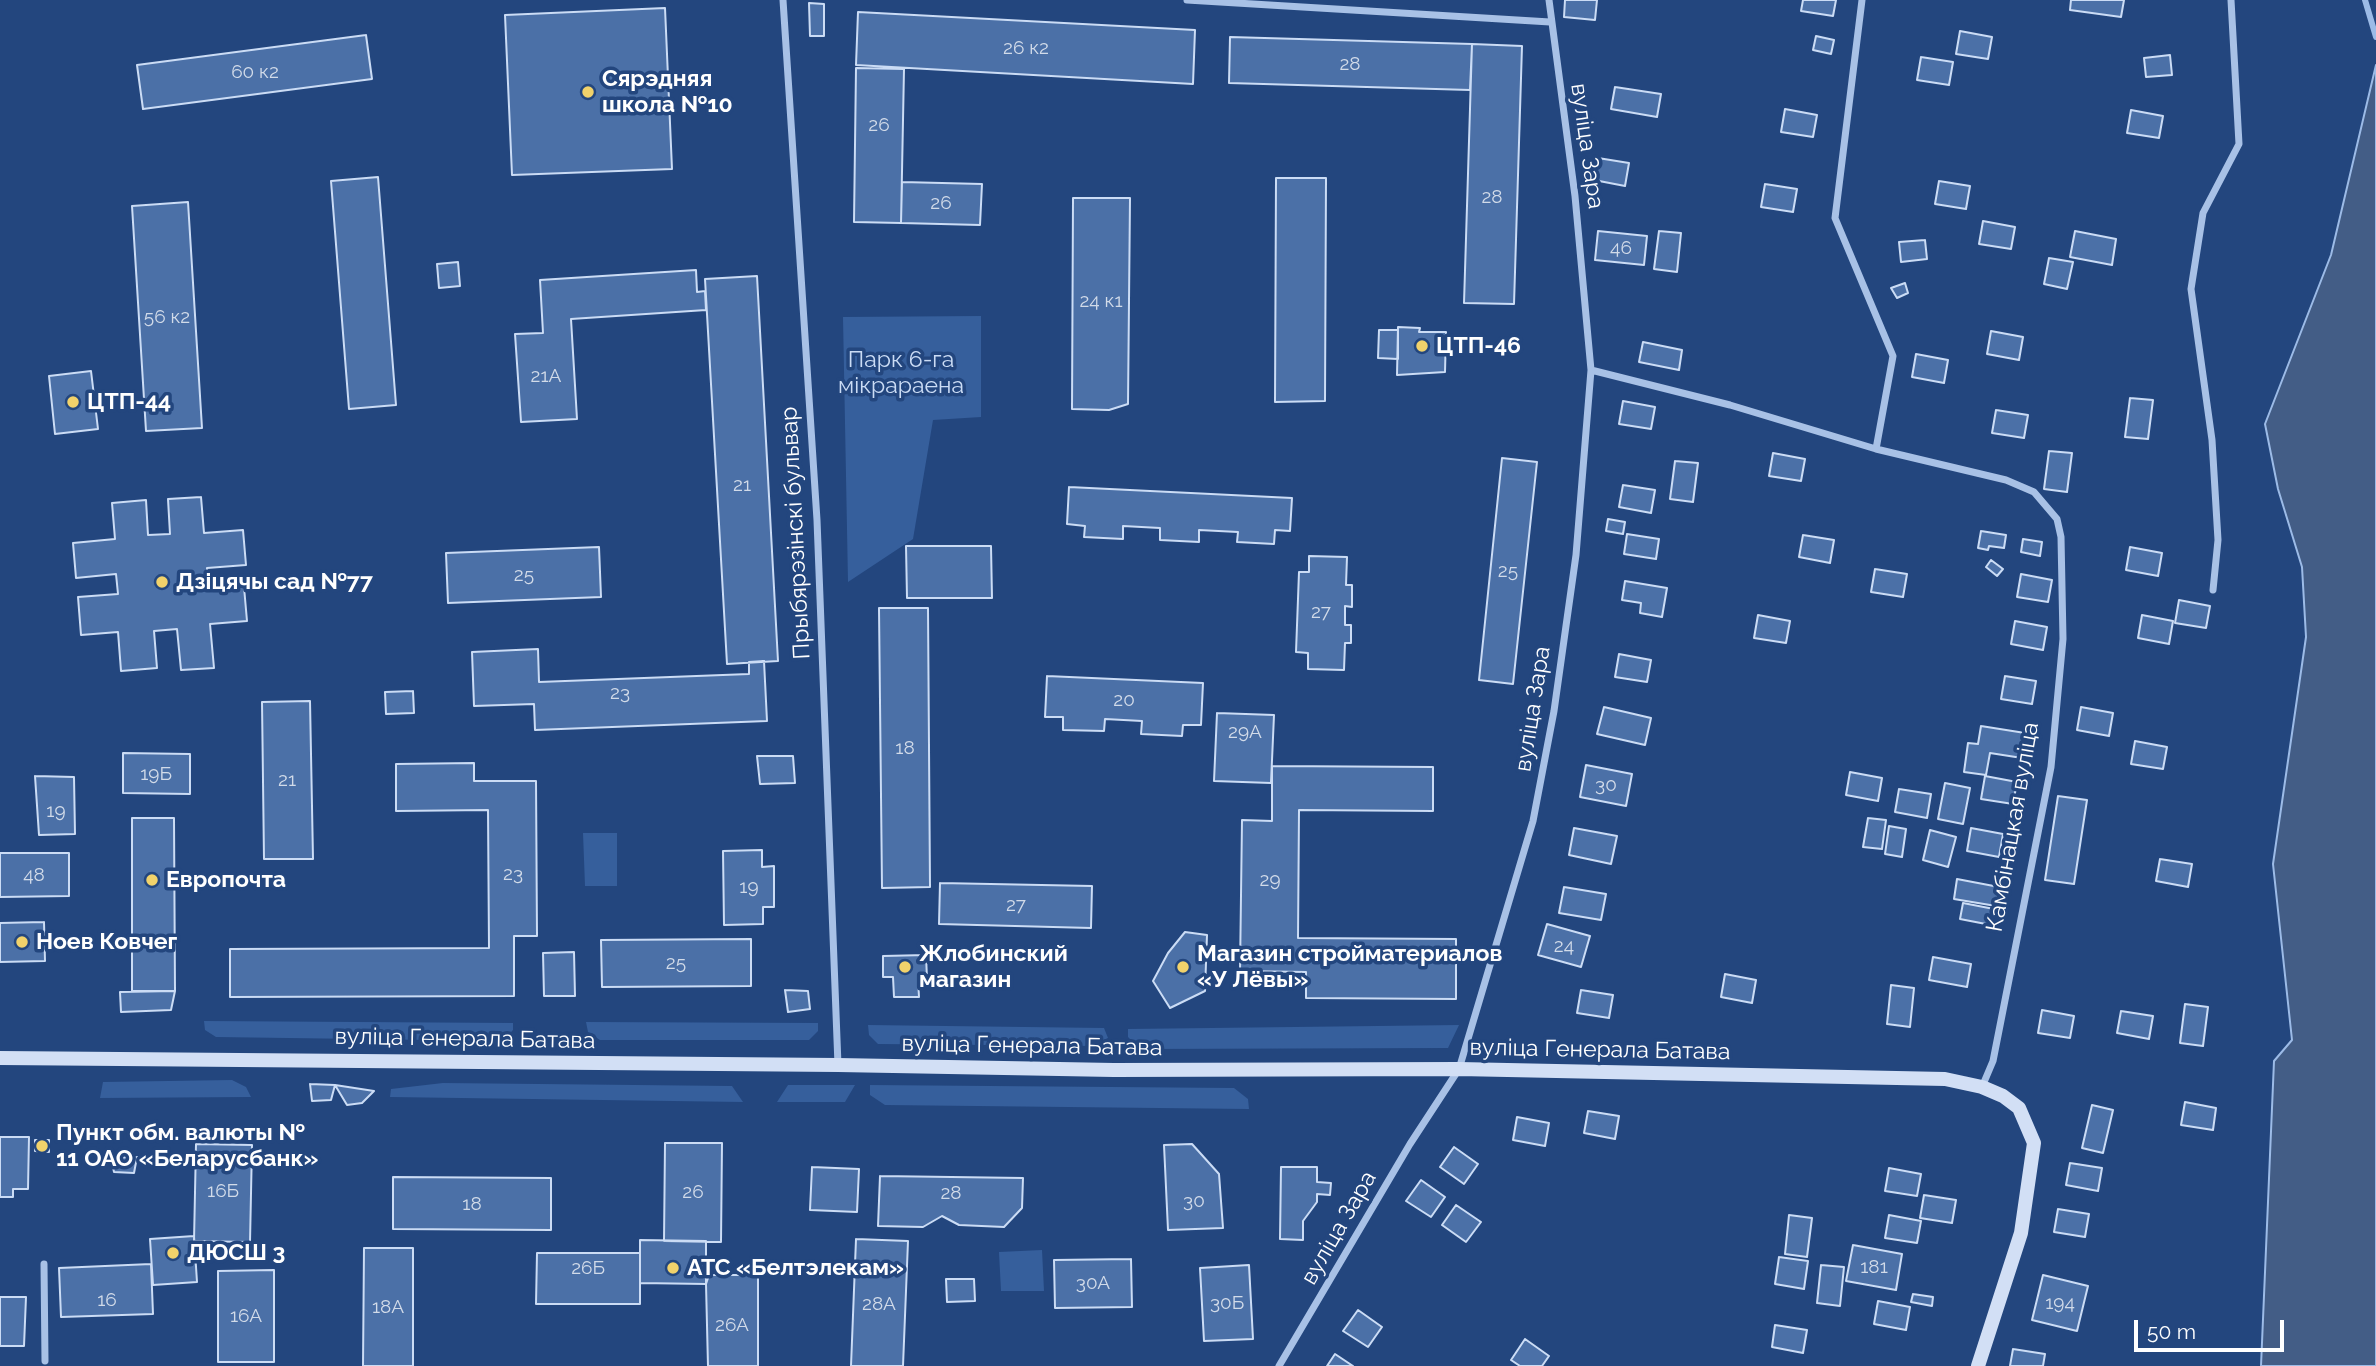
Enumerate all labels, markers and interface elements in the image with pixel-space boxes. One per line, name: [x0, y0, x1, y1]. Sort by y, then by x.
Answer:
house number: 26 к2: [1003, 37, 1049, 59]
house number: 28: [1339, 53, 1361, 75]
house number: 60 к2: [231, 61, 279, 83]
place label: Сярэдняя школа №10: [602, 65, 733, 119]
street label: вуліца Зара: [1565, 82, 1609, 210]
marker: Сярэдняя школа №10: [580, 84, 596, 100]
house number: 26: [868, 114, 890, 136]
house number: 28: [1481, 186, 1503, 208]
house number: 26: [930, 192, 952, 214]
house number: 46: [1610, 237, 1632, 259]
house number: 24 к1: [1079, 290, 1123, 312]
house number: 56 к2: [144, 306, 190, 328]
place label: ЦТП-46: [1436, 332, 1521, 360]
marker: ЦТП-46: [1414, 338, 1430, 354]
park label: Парк 6-га мікрараена: [838, 346, 964, 400]
house number: 21А: [531, 365, 561, 387]
place label: ЦТП-44: [87, 388, 171, 416]
marker: ЦТП-44: [65, 394, 81, 410]
street label: Прыбярэзінскі бульвар: [776, 406, 816, 660]
house number: 21: [733, 474, 751, 496]
house number: 25: [1498, 560, 1518, 582]
house number: 25: [514, 564, 534, 586]
place label: Дзіцячы сад №77: [176, 568, 373, 596]
marker: Дзіцячы сад №77: [154, 574, 170, 590]
house number: 27: [1311, 601, 1331, 623]
street label: вуліца Зара: [1509, 644, 1557, 774]
house number: 23: [610, 682, 630, 704]
house number: 20: [1113, 689, 1135, 711]
street label: Камбінацкая вуліца: [1981, 720, 2045, 934]
house number: 29А: [1228, 721, 1262, 743]
house number: 18: [895, 737, 915, 759]
house number: 19Б: [140, 763, 172, 785]
house number: 21: [278, 769, 296, 791]
house number: 30: [1595, 774, 1617, 796]
house number: 19: [46, 800, 66, 822]
house number: 23: [503, 863, 523, 885]
house number: 48: [23, 864, 45, 886]
place label: Европочта: [166, 866, 286, 894]
house number: 29: [1259, 869, 1281, 891]
marker: Европочта: [144, 872, 160, 888]
house number: 19: [739, 876, 759, 898]
house number: 27: [1006, 894, 1026, 916]
place label: Ноев Ковчег: [36, 928, 177, 956]
marker: Ноев Ковчег: [14, 934, 30, 950]
house number: 24: [1554, 935, 1574, 957]
place label: Жлобинский магазин: [919, 940, 1068, 994]
place label: Магазин стройматериалов «У Лёвы»: [1197, 940, 1502, 994]
house number: 25: [666, 952, 686, 974]
marker: Жлобинский магазин: [897, 959, 913, 975]
marker: Магазин стройматериалов «У Лёвы»: [1175, 959, 1191, 975]
street label: вуліца Генерала Батава: [334, 1023, 596, 1055]
street label: вуліца Генерала Батава: [901, 1030, 1163, 1062]
street label: вуліца Генерала Батава: [1469, 1034, 1731, 1066]
place label: Пункт обм. валюты № 11 ОАО «Беларусбанк»: [56, 1119, 318, 1173]
marker: Пункт обм. валюты № 11 ОАО «Беларусбанк»: [34, 1138, 50, 1154]
street label: вуліца Зара: [1295, 1166, 1383, 1290]
house number: 16Б: [207, 1180, 239, 1202]
house number: 26: [682, 1181, 704, 1203]
house number: 28: [940, 1182, 962, 1204]
house number: 30: [1183, 1190, 1205, 1212]
house number: 18: [462, 1193, 482, 1215]
place label: ДЮСШ 3: [187, 1239, 285, 1267]
marker: ДЮСШ 3: [165, 1245, 181, 1261]
place label: АТС «Белтэлекам»: [687, 1254, 904, 1282]
house number: 181: [1860, 1256, 1888, 1278]
house number: 26Б: [571, 1257, 605, 1279]
marker: АТС «Белтэлекам»: [665, 1260, 681, 1276]
house number: 30А: [1076, 1272, 1110, 1294]
house number: 16: [97, 1289, 117, 1311]
house number: 30Б: [1210, 1292, 1244, 1314]
house number: 194: [2045, 1292, 2075, 1314]
house number: 28А: [862, 1293, 896, 1315]
house number: 18А: [372, 1296, 404, 1318]
house number: 16А: [230, 1305, 262, 1327]
scale bar: [2138, 1306, 2288, 1350]
house number: 26А: [715, 1314, 749, 1336]
text: 50 m: [2147, 1319, 2196, 1344]

